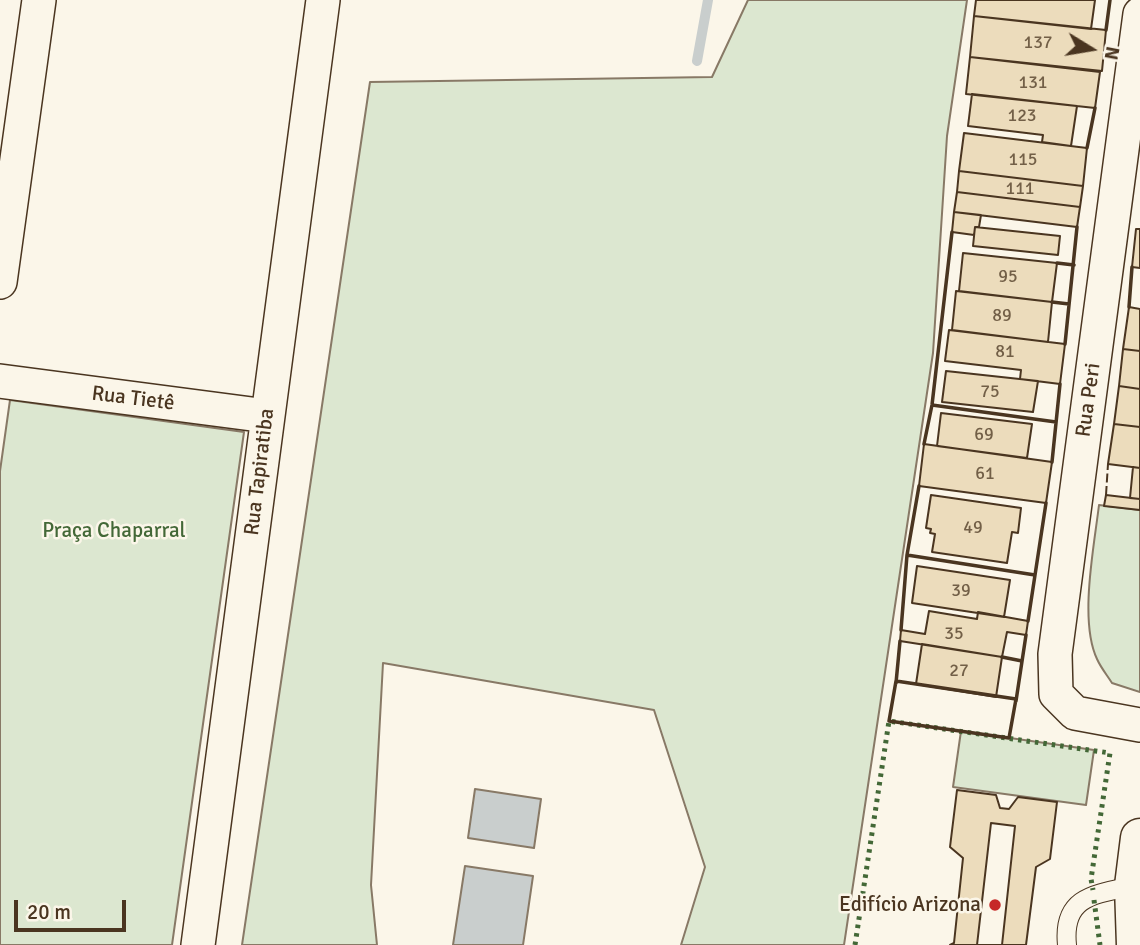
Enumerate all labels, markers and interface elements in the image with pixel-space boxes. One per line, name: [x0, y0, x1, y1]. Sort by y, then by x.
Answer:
north arrow: [1056, 14, 1126, 84]
house number: 137: [1023, 32, 1053, 54]
text: N: [1099, 44, 1125, 62]
house number: 131: [1018, 72, 1048, 94]
house number: 123: [1007, 105, 1037, 127]
house number: 115: [1008, 149, 1038, 171]
house number: 111: [1005, 178, 1035, 200]
house number: 95: [998, 266, 1018, 288]
house number: 89: [992, 305, 1012, 327]
house number: 81: [995, 341, 1015, 363]
street label: Rua Peri: [1071, 361, 1107, 439]
street label: Rua Tietê: [90, 381, 176, 417]
house number: 75: [980, 381, 1000, 403]
street label: Rua Tapiratiba: [240, 407, 280, 537]
house number: 69: [974, 424, 994, 446]
house number: 61: [975, 463, 995, 485]
house number: 49: [963, 517, 983, 539]
park label: Praça Chaparral: [42, 518, 186, 544]
house number: 39: [951, 580, 971, 602]
house number: 35: [944, 623, 964, 645]
house number: 27: [949, 660, 969, 682]
scale bar: [18, 886, 130, 930]
place label: Edifício Arizona: [839, 892, 981, 918]
marker: Edifício Arizona: [987, 897, 1003, 913]
text: 20 m: [27, 899, 71, 925]

